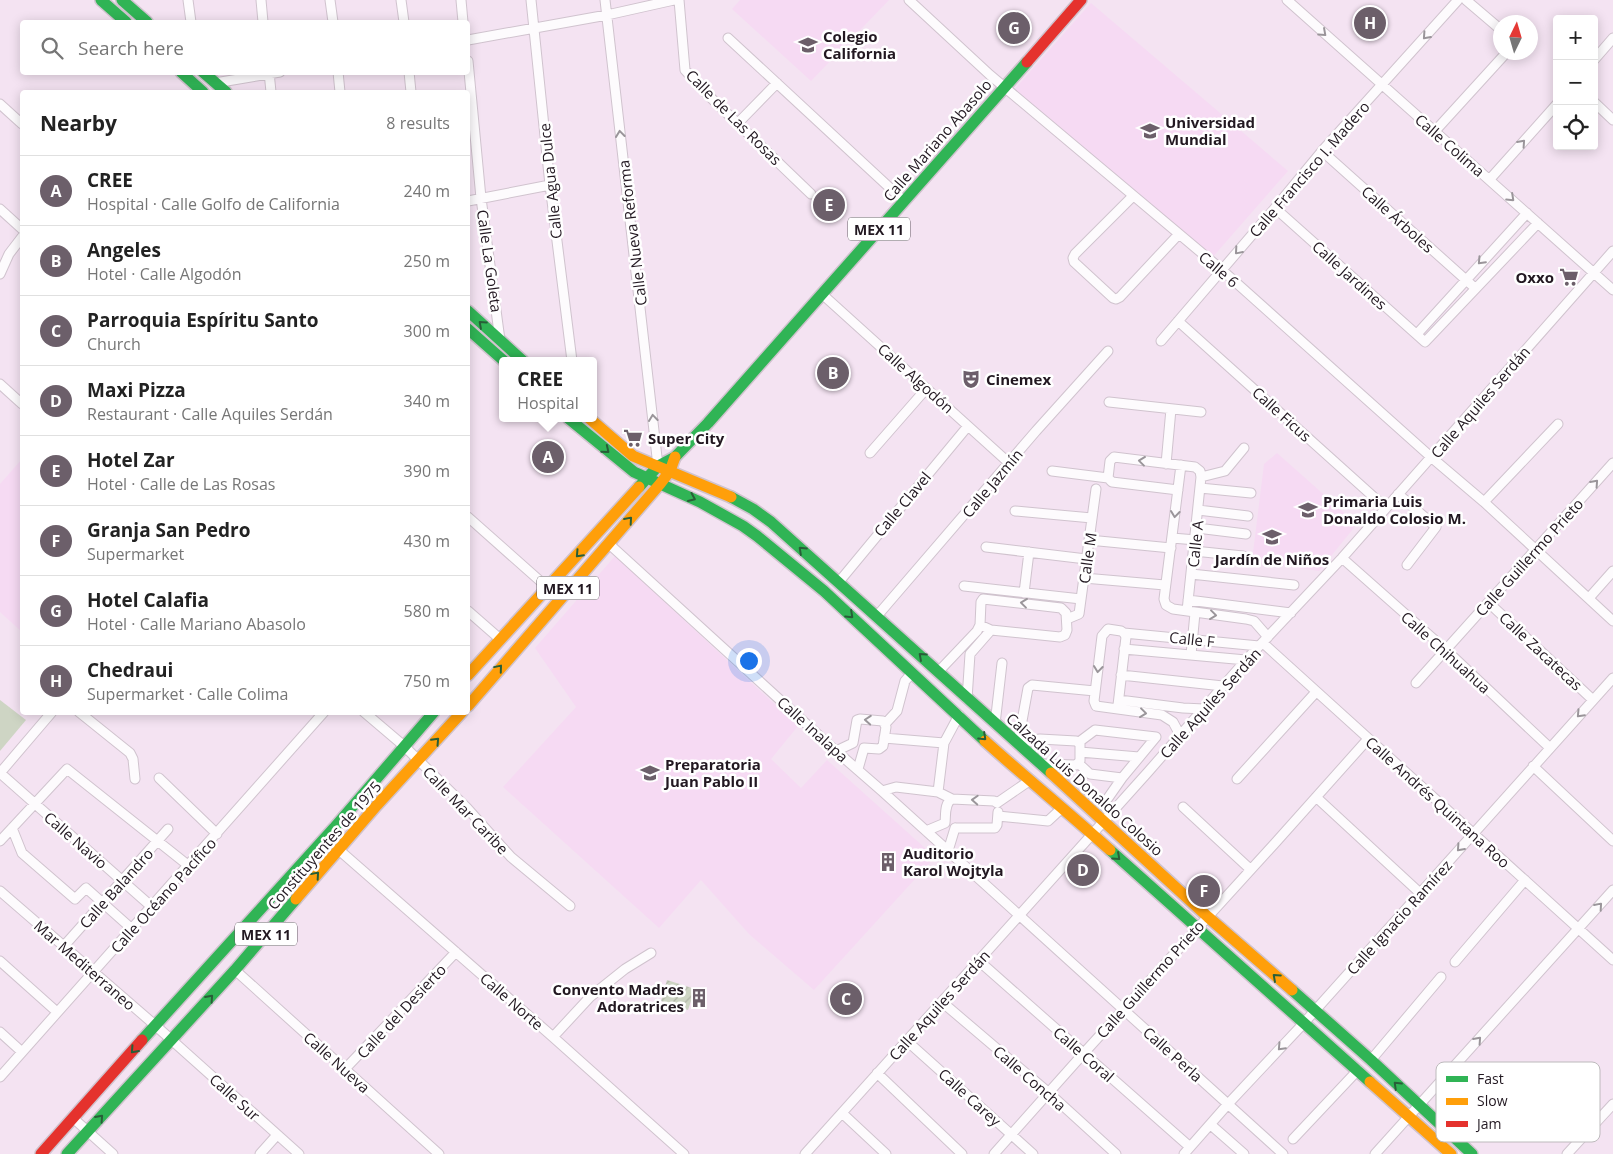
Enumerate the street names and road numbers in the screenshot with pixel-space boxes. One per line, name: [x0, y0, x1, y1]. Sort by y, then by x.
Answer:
street label: Calle de Las Rosas: [682, 65, 786, 169]
street label: Calle Mariano Abasolo: [878, 75, 996, 205]
street label: Calle Francisco I. Madero: [1244, 97, 1374, 241]
street label: Calle Colima: [1411, 109, 1489, 181]
street label: Calle Agua Dulce: [534, 122, 566, 240]
street label: Calle Nueva Reforma: [613, 159, 651, 307]
street label: Calle Árboles: [1358, 181, 1438, 257]
street label: Calle La Goleta: [473, 208, 507, 314]
road number: MEX 11: [848, 218, 910, 240]
street label: Calle Jardines: [1308, 236, 1392, 314]
street label: Calle 6: [1195, 246, 1243, 292]
street label: Calle Algodón: [874, 339, 958, 417]
street label: Calle Aquiles Serdán: [1426, 342, 1534, 462]
street label: Calle Ficus: [1248, 382, 1316, 446]
street label: Calle Jazmín: [957, 444, 1027, 522]
street label: Calle Clavel: [869, 467, 935, 541]
street label: Calle Guillermo Prieto: [1471, 494, 1587, 620]
street label: Calle A: [1183, 519, 1207, 569]
street label: Calle M: [1074, 531, 1100, 585]
road number: MEX 11: [537, 576, 599, 600]
street label: Calle Chihuahua: [1397, 607, 1495, 697]
street label: Calle Zacatecas: [1495, 607, 1587, 695]
street label: Calle F: [1168, 627, 1216, 651]
street label: Calle Aquiles Serdán: [1155, 644, 1265, 762]
street label: Calle Inalapa: [773, 692, 853, 766]
street label: Calzada Luis Donaldo Colosio: [1002, 708, 1168, 860]
street label: Calle Andrés Quintana Roo: [1362, 732, 1514, 872]
street label: Calle Mar Caribe: [419, 762, 513, 858]
street label: Constituyentes de 1975: [263, 776, 385, 914]
street label: Calle Navio: [40, 807, 112, 873]
street label: Calle Océano Pacífico: [106, 833, 220, 957]
street label: Calle Balandro: [75, 844, 157, 932]
street label: Calle Ignacio Ramírez: [1342, 855, 1456, 979]
street label: Mar Mediterraneo: [30, 916, 140, 1014]
street label: Calle Guillermo Prieto: [1092, 916, 1208, 1042]
road number: MEX 11: [235, 922, 297, 946]
street label: Calle Aquiles Serdán: [884, 946, 994, 1064]
street label: Calle del Desierto: [352, 960, 450, 1062]
street label: Calle Norte: [476, 968, 548, 1034]
street label: Calle Coral: [1049, 1022, 1119, 1086]
street label: Calle Perla: [1139, 1022, 1207, 1086]
street label: Calle Nueva: [300, 1027, 374, 1097]
street label: Calle Concha: [989, 1041, 1071, 1115]
street label: Calle Carey: [935, 1064, 1006, 1131]
street label: Calle Sur: [206, 1069, 264, 1125]

